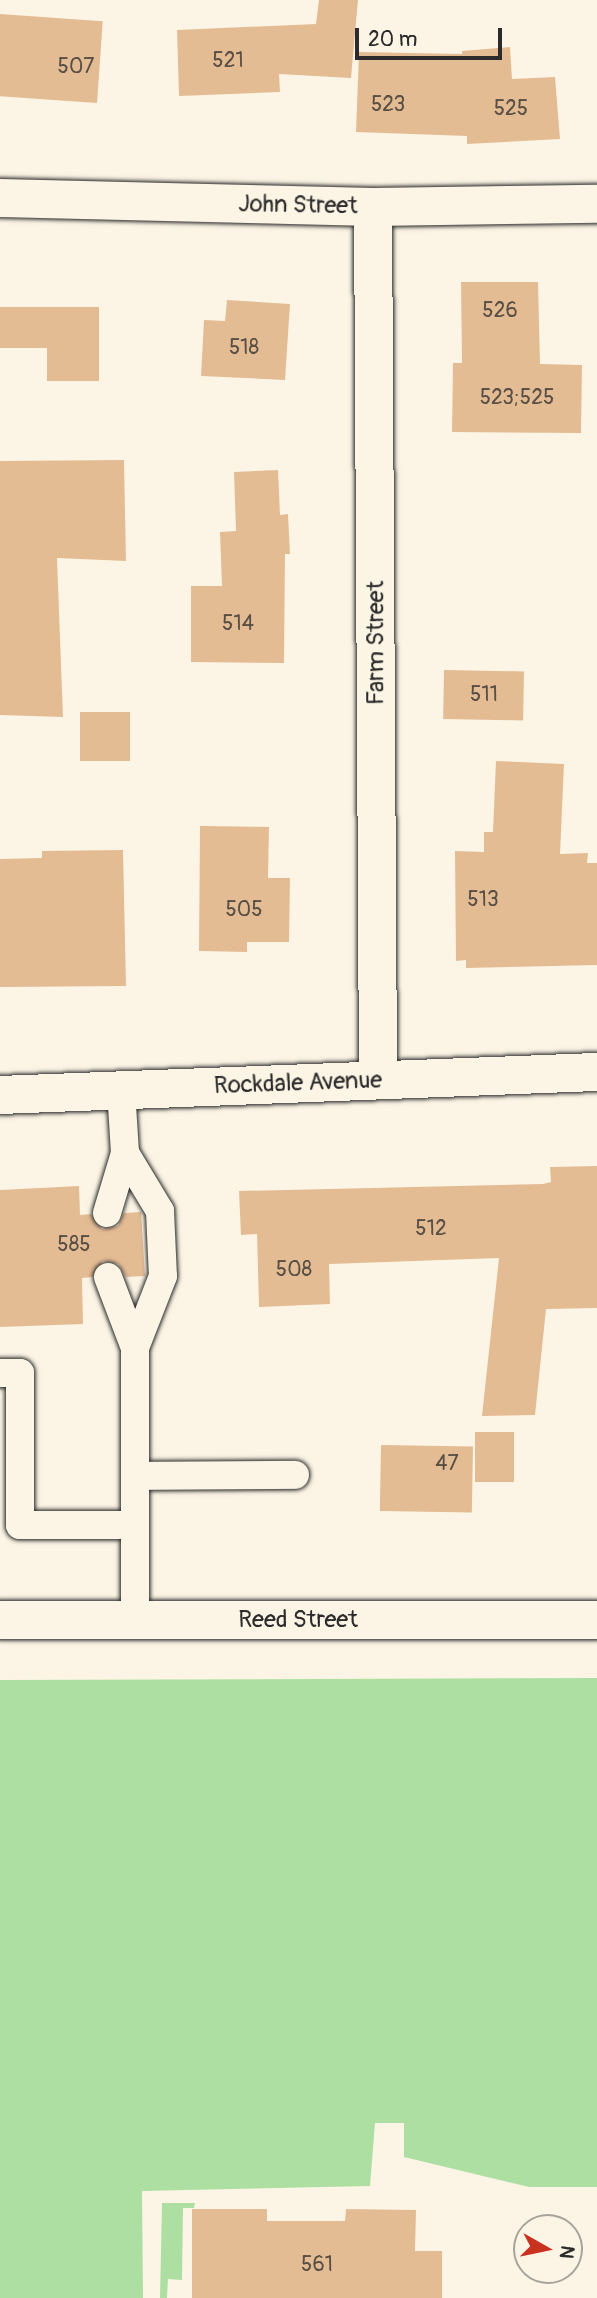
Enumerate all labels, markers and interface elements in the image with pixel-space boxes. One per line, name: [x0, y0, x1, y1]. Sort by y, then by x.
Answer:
scale bar: [359, 14, 506, 58]
text: 20 m: [368, 26, 417, 53]
house number: 521: [212, 48, 244, 74]
house number: 507: [58, 54, 94, 80]
house number: 523: [371, 92, 405, 118]
house number: 525: [494, 96, 528, 122]
street label: John Street: [238, 190, 358, 220]
house number: 526: [482, 298, 518, 324]
house number: 518: [229, 335, 259, 361]
house number: 523;525: [480, 385, 554, 411]
street label: Farm Street: [362, 581, 390, 705]
house number: 514: [222, 611, 254, 637]
house number: 511: [470, 682, 498, 708]
house number: 513: [467, 887, 499, 913]
house number: 505: [225, 897, 263, 923]
street label: Rockdale Avenue: [213, 1066, 383, 1100]
house number: 512: [415, 1216, 447, 1242]
house number: 585: [57, 1232, 91, 1258]
house number: 508: [276, 1257, 312, 1283]
house number: 47: [435, 1451, 459, 1477]
street label: Reed Street: [238, 1606, 358, 1634]
north arrow: [513, 2214, 583, 2284]
text: N: [554, 2244, 580, 2260]
house number: 561: [301, 2252, 333, 2278]

